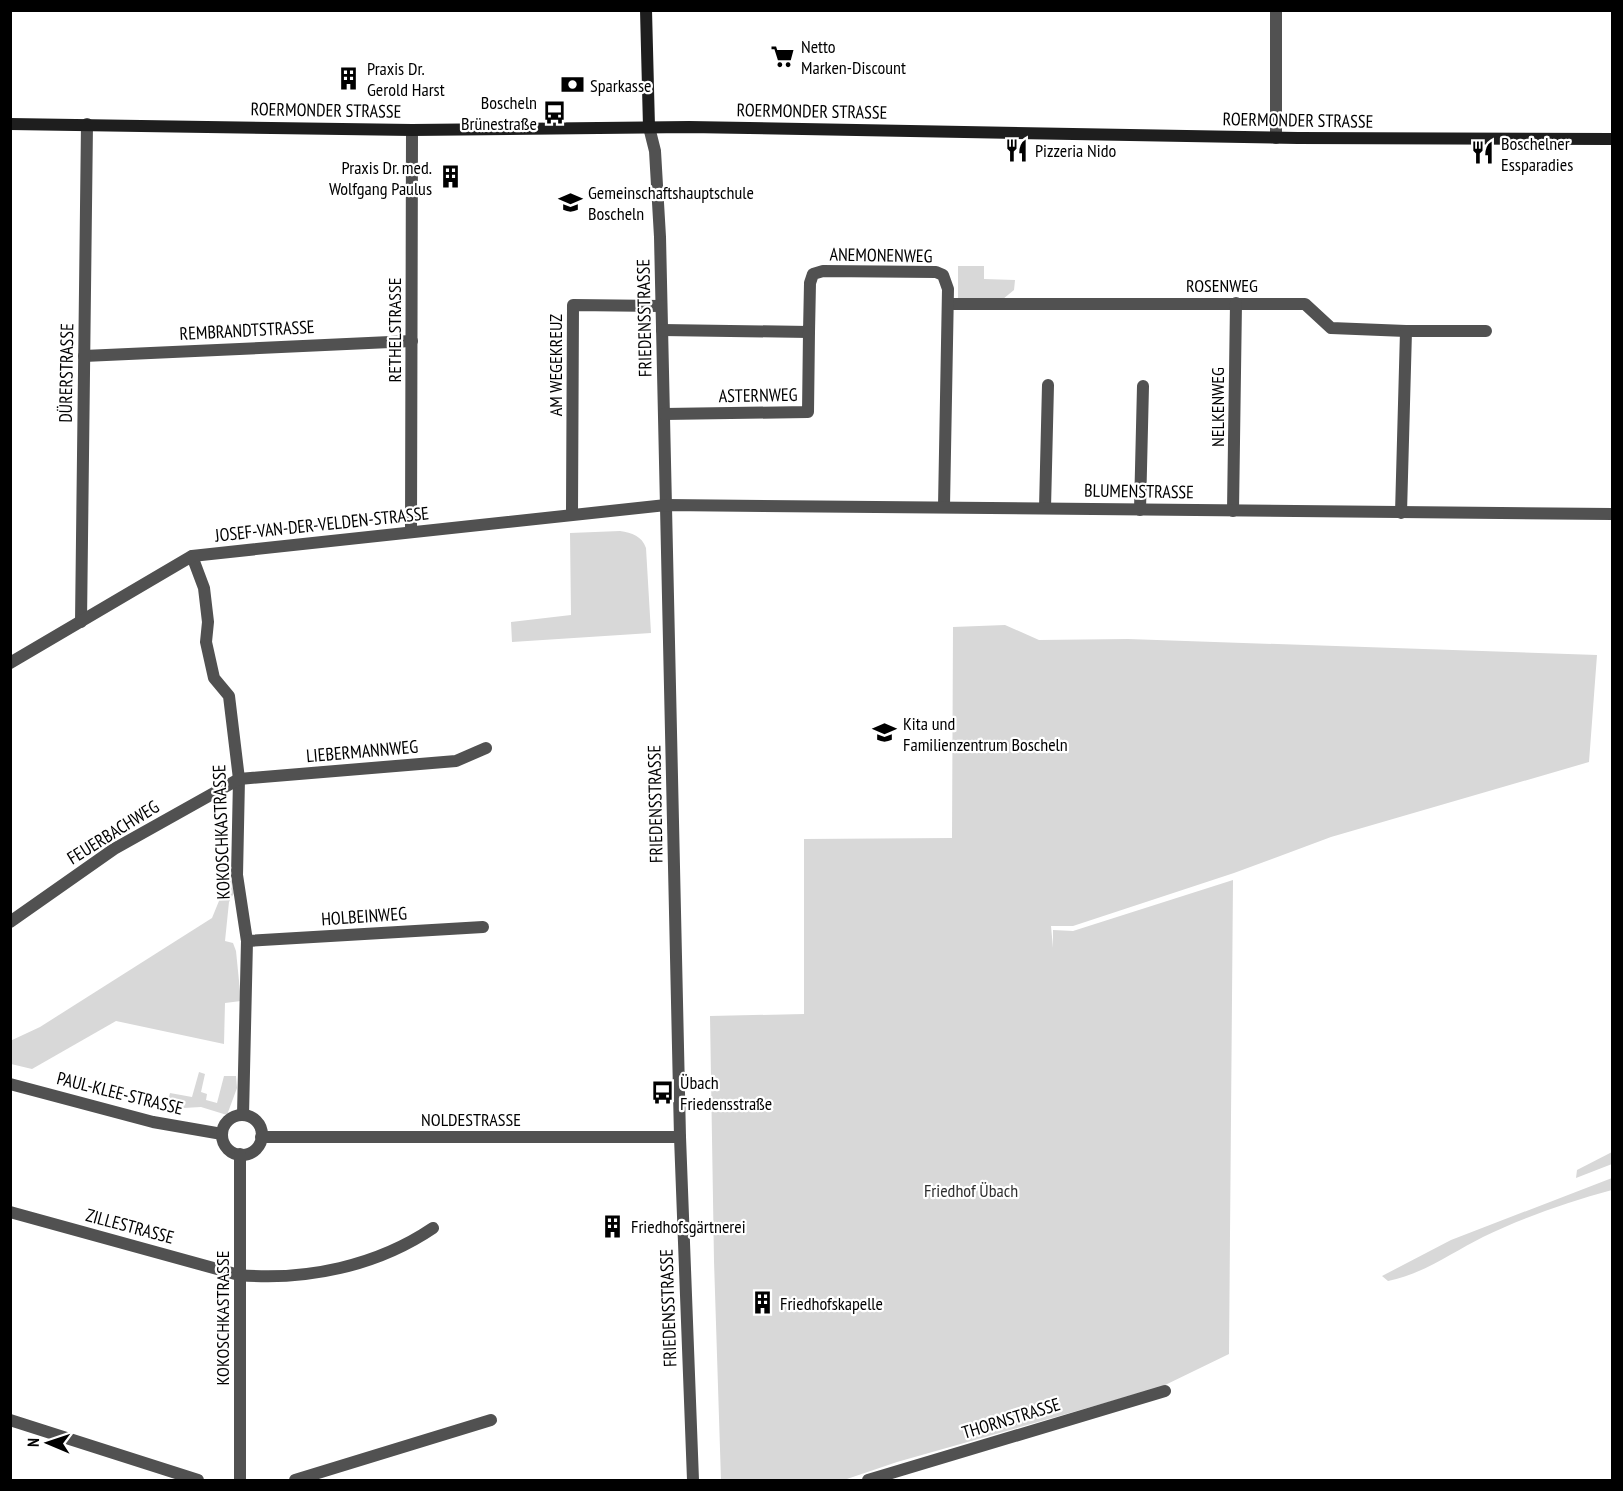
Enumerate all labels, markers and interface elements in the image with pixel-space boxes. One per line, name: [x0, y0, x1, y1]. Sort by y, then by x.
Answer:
place label: Netto Marken-Discount: [801, 35, 906, 79]
supermarket icon: Netto Marken-Discount: [770, 43, 796, 69]
place label: Praxis Dr. Gerold Harst: [367, 57, 445, 101]
building icon: Praxis Dr. Gerold Harst: [336, 65, 362, 91]
bank icon: Sparkasse: [559, 72, 585, 98]
place label: Sparkasse: [590, 74, 651, 97]
place label: Boscheln Brünestraße: [461, 91, 537, 135]
street label: ROERMONDER STRASSE: [250, 97, 402, 123]
street label: ROERMONDER STRASSE: [736, 98, 888, 124]
bus stop icon: Boscheln Brünestraße: [542, 99, 568, 125]
street label: ROERMONDER STRASSE: [1222, 107, 1374, 133]
place label: Boschelner Essparadies: [1501, 132, 1573, 176]
restaurant icon: Pizzeria Nido: [1004, 137, 1030, 163]
place label: Pizzeria Nido: [1035, 139, 1116, 162]
restaurant icon: Boschelner Essparadies: [1470, 140, 1496, 166]
place label: Praxis Dr. med. Wolfgang Paulus: [329, 156, 432, 200]
building icon: Praxis Dr. med. Wolfgang Paulus: [437, 164, 463, 190]
place label: Gemeinschaftshauptschule Boscheln: [588, 181, 754, 225]
school or university icon: Gemeinschaftshauptschule Boscheln: [557, 189, 583, 215]
street label: ANEMONENWEG: [829, 243, 933, 267]
street label: FRIEDENSSTRASSE: [631, 259, 657, 377]
street label: ROSENWEG: [1186, 274, 1258, 297]
street label: RETHELSTRASSE: [383, 278, 406, 382]
street label: AM WEGEKREUZ: [544, 314, 567, 416]
street label: REMBRANDTSTRASSE: [179, 315, 315, 345]
street label: DÜRERSTRASSE: [54, 323, 78, 423]
street label: NELKENWEG: [1206, 367, 1229, 447]
street label: ASTERNWEG: [718, 383, 798, 407]
street label: BLUMENSTRASSE: [1084, 479, 1194, 503]
street label: JOSEF-VAN-DER-VELDEN-STRASSE: [213, 501, 430, 547]
place label: Kita und Familienzentrum Boscheln: [903, 712, 1068, 756]
school or university icon: Kita und Familienzentrum Boscheln: [872, 720, 898, 746]
street label: LIEBERMANNWEG: [305, 735, 419, 767]
street label: FRIEDENSSTRASSE: [642, 745, 668, 863]
street label: KOKOSCHKASTRASSE: [207, 764, 235, 900]
street label: FEUERBACHWEG: [63, 795, 163, 869]
street label: HOLBEINWEG: [320, 902, 408, 930]
street label: PAUL-KLEE-STRASSE: [54, 1066, 186, 1120]
place label: Übach Friedensstraße: [680, 1071, 772, 1115]
bus stop icon: Übach Friedensstraße: [649, 1079, 675, 1105]
street label: NOLDESTRASSE: [421, 1108, 521, 1131]
park label: Friedhof Übach: [924, 1179, 1018, 1202]
street label: ZILLESTRASSE: [83, 1203, 177, 1249]
building icon: Friedhofsgärtnerei: [600, 1213, 626, 1239]
place label: Friedhofsgärtnerei: [631, 1215, 746, 1238]
street label: FRIEDENSSTRASSE: [654, 1249, 682, 1367]
street label: KOKOSCHKASTRASSE: [211, 1251, 234, 1385]
building icon: Friedhofskapelle: [749, 1290, 775, 1316]
place label: Friedhofskapelle: [780, 1292, 883, 1315]
street label: THORNSTRASSE: [959, 1392, 1063, 1444]
north arrow: [18, 1413, 78, 1473]
text: N: [23, 1438, 43, 1447]

